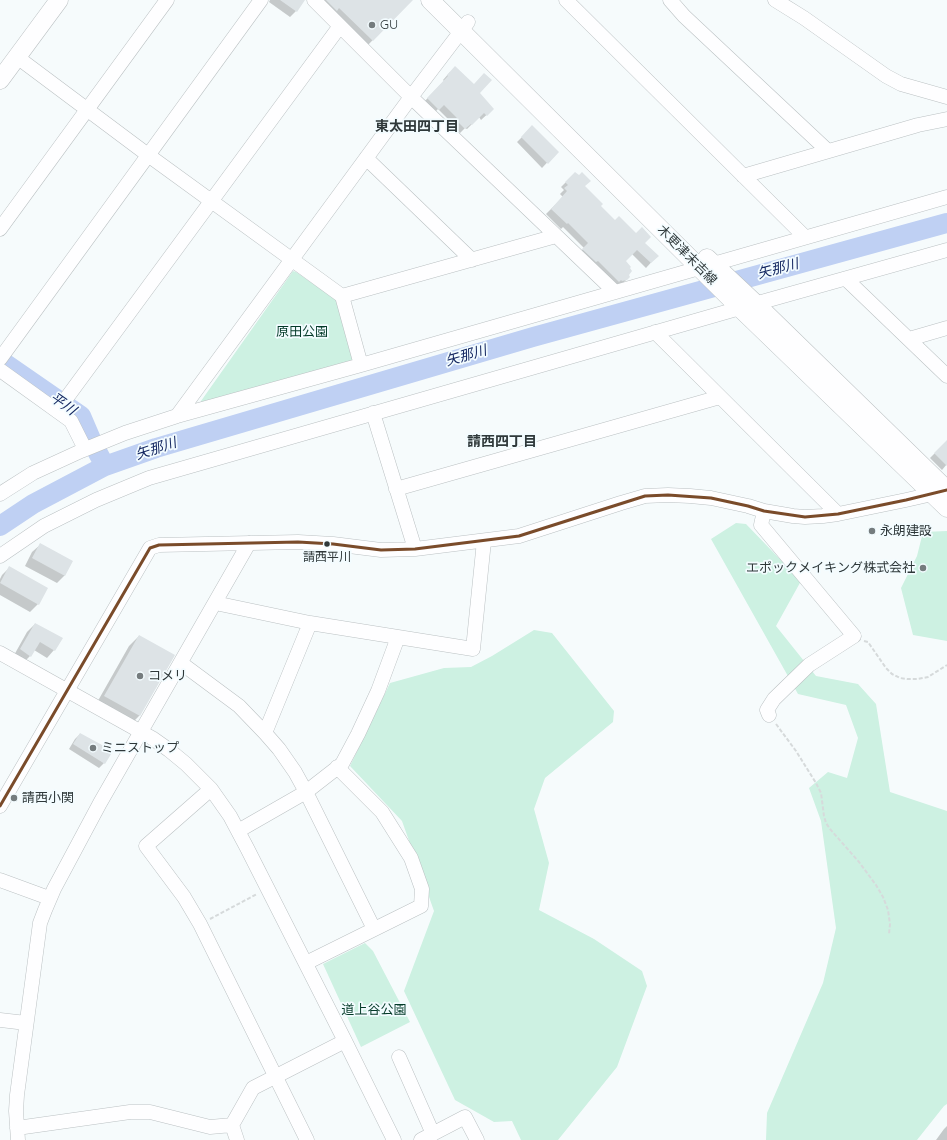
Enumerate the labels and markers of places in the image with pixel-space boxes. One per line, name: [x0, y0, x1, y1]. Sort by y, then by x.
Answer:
place label: GU: [380, 17, 398, 33]
marker: GU: [367, 20, 377, 30]
place label: 永朗建設: [880, 523, 932, 539]
marker: 永朗建設: [867, 526, 877, 536]
marker: 請西平川: [322, 539, 332, 549]
place label: 請西平川: [303, 550, 351, 564]
place label: エポックメイキング株式会社: [746, 560, 915, 576]
marker: エポックメイキング株式会社: [918, 563, 928, 573]
place label: コメリ: [148, 668, 187, 684]
marker: コメリ: [135, 671, 145, 681]
place label: ミニストップ: [101, 740, 179, 756]
marker: ミニストップ: [88, 743, 98, 753]
place label: 請西小関: [22, 790, 74, 806]
marker: 請西小関: [9, 793, 19, 803]

